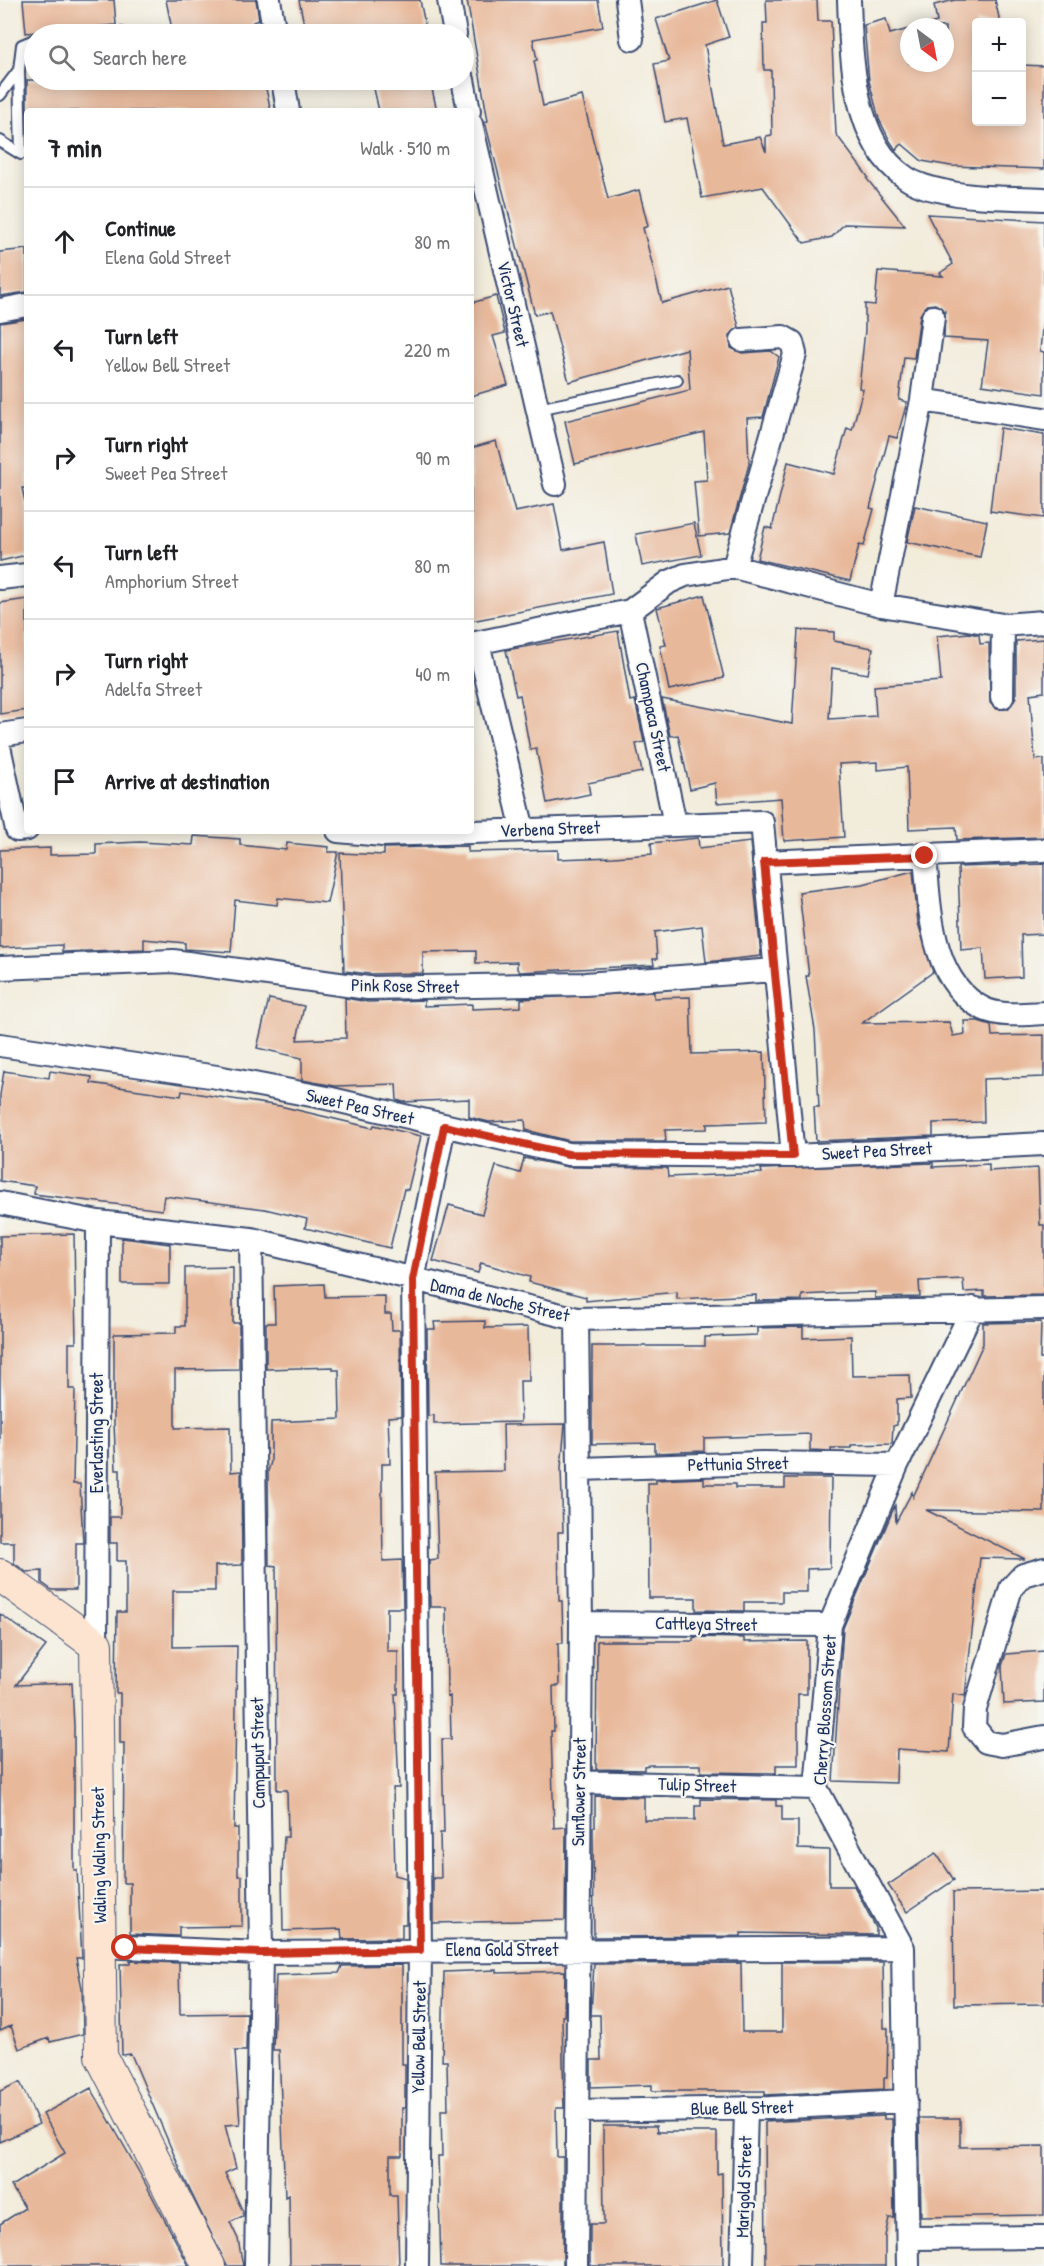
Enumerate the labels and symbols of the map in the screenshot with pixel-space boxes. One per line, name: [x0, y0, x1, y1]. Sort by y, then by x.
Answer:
north arrow: [900, 18, 954, 72]
street label: Victor Street: [491, 258, 536, 350]
street label: Champaca Street: [630, 660, 677, 775]
street label: Verbena Street: [500, 814, 601, 843]
route end: [911, 842, 937, 868]
street label: Pink Rose Street: [351, 972, 460, 999]
street label: Sweet Pea Street: [304, 1082, 417, 1131]
street label: Sweet Pea Street: [821, 1135, 933, 1166]
street label: Dama de Noche Street: [428, 1271, 573, 1328]
street label: Everlasting Street: [84, 1372, 109, 1493]
street label: Pettunia Street: [687, 1450, 789, 1477]
street label: Cattleya Street: [655, 1610, 758, 1637]
street label: Cherry Blossom Street: [807, 1633, 842, 1786]
street label: Campuput Street: [244, 1696, 271, 1809]
street label: Sunflower Street: [565, 1737, 592, 1846]
street label: Tulip Street: [658, 1771, 737, 1798]
street label: Waling Waling Street: [85, 1786, 112, 1923]
route start: [111, 1934, 137, 1960]
street label: Elena Gold Street: [446, 1937, 559, 1962]
street label: Yellow Bell Street: [405, 1980, 432, 2094]
street label: Blue Bell Street: [691, 2094, 794, 2121]
street label: Marigold Street: [729, 2135, 758, 2238]

